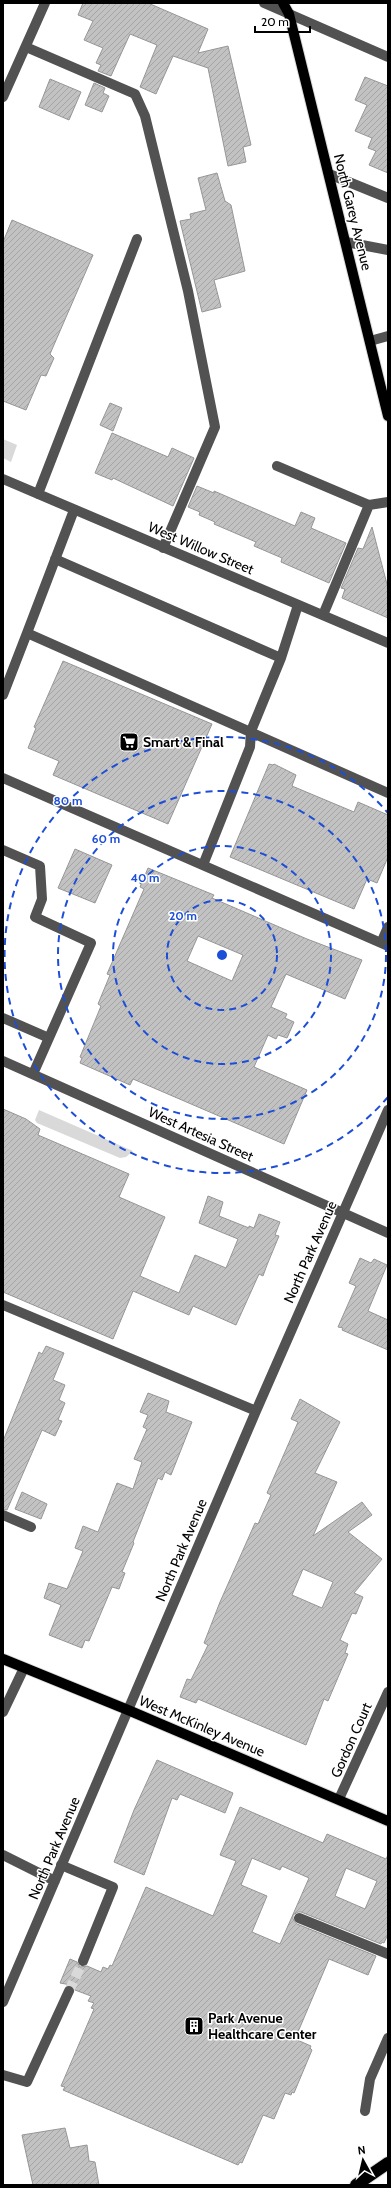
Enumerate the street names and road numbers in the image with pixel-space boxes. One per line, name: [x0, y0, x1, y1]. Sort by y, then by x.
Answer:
street label: North Garey Avenue: [330, 152, 376, 272]
street label: West Willow Street: [145, 518, 257, 578]
street label: West Artesia Street: [146, 1103, 257, 1165]
street label: North Park Avenue: [279, 1198, 341, 1306]
street label: North Park Avenue: [151, 1496, 211, 1604]
street label: West McKinley Avenue: [136, 1691, 268, 1761]
street label: Gordon Court: [326, 1699, 376, 1780]
street label: North Park Avenue: [24, 1794, 84, 1902]

